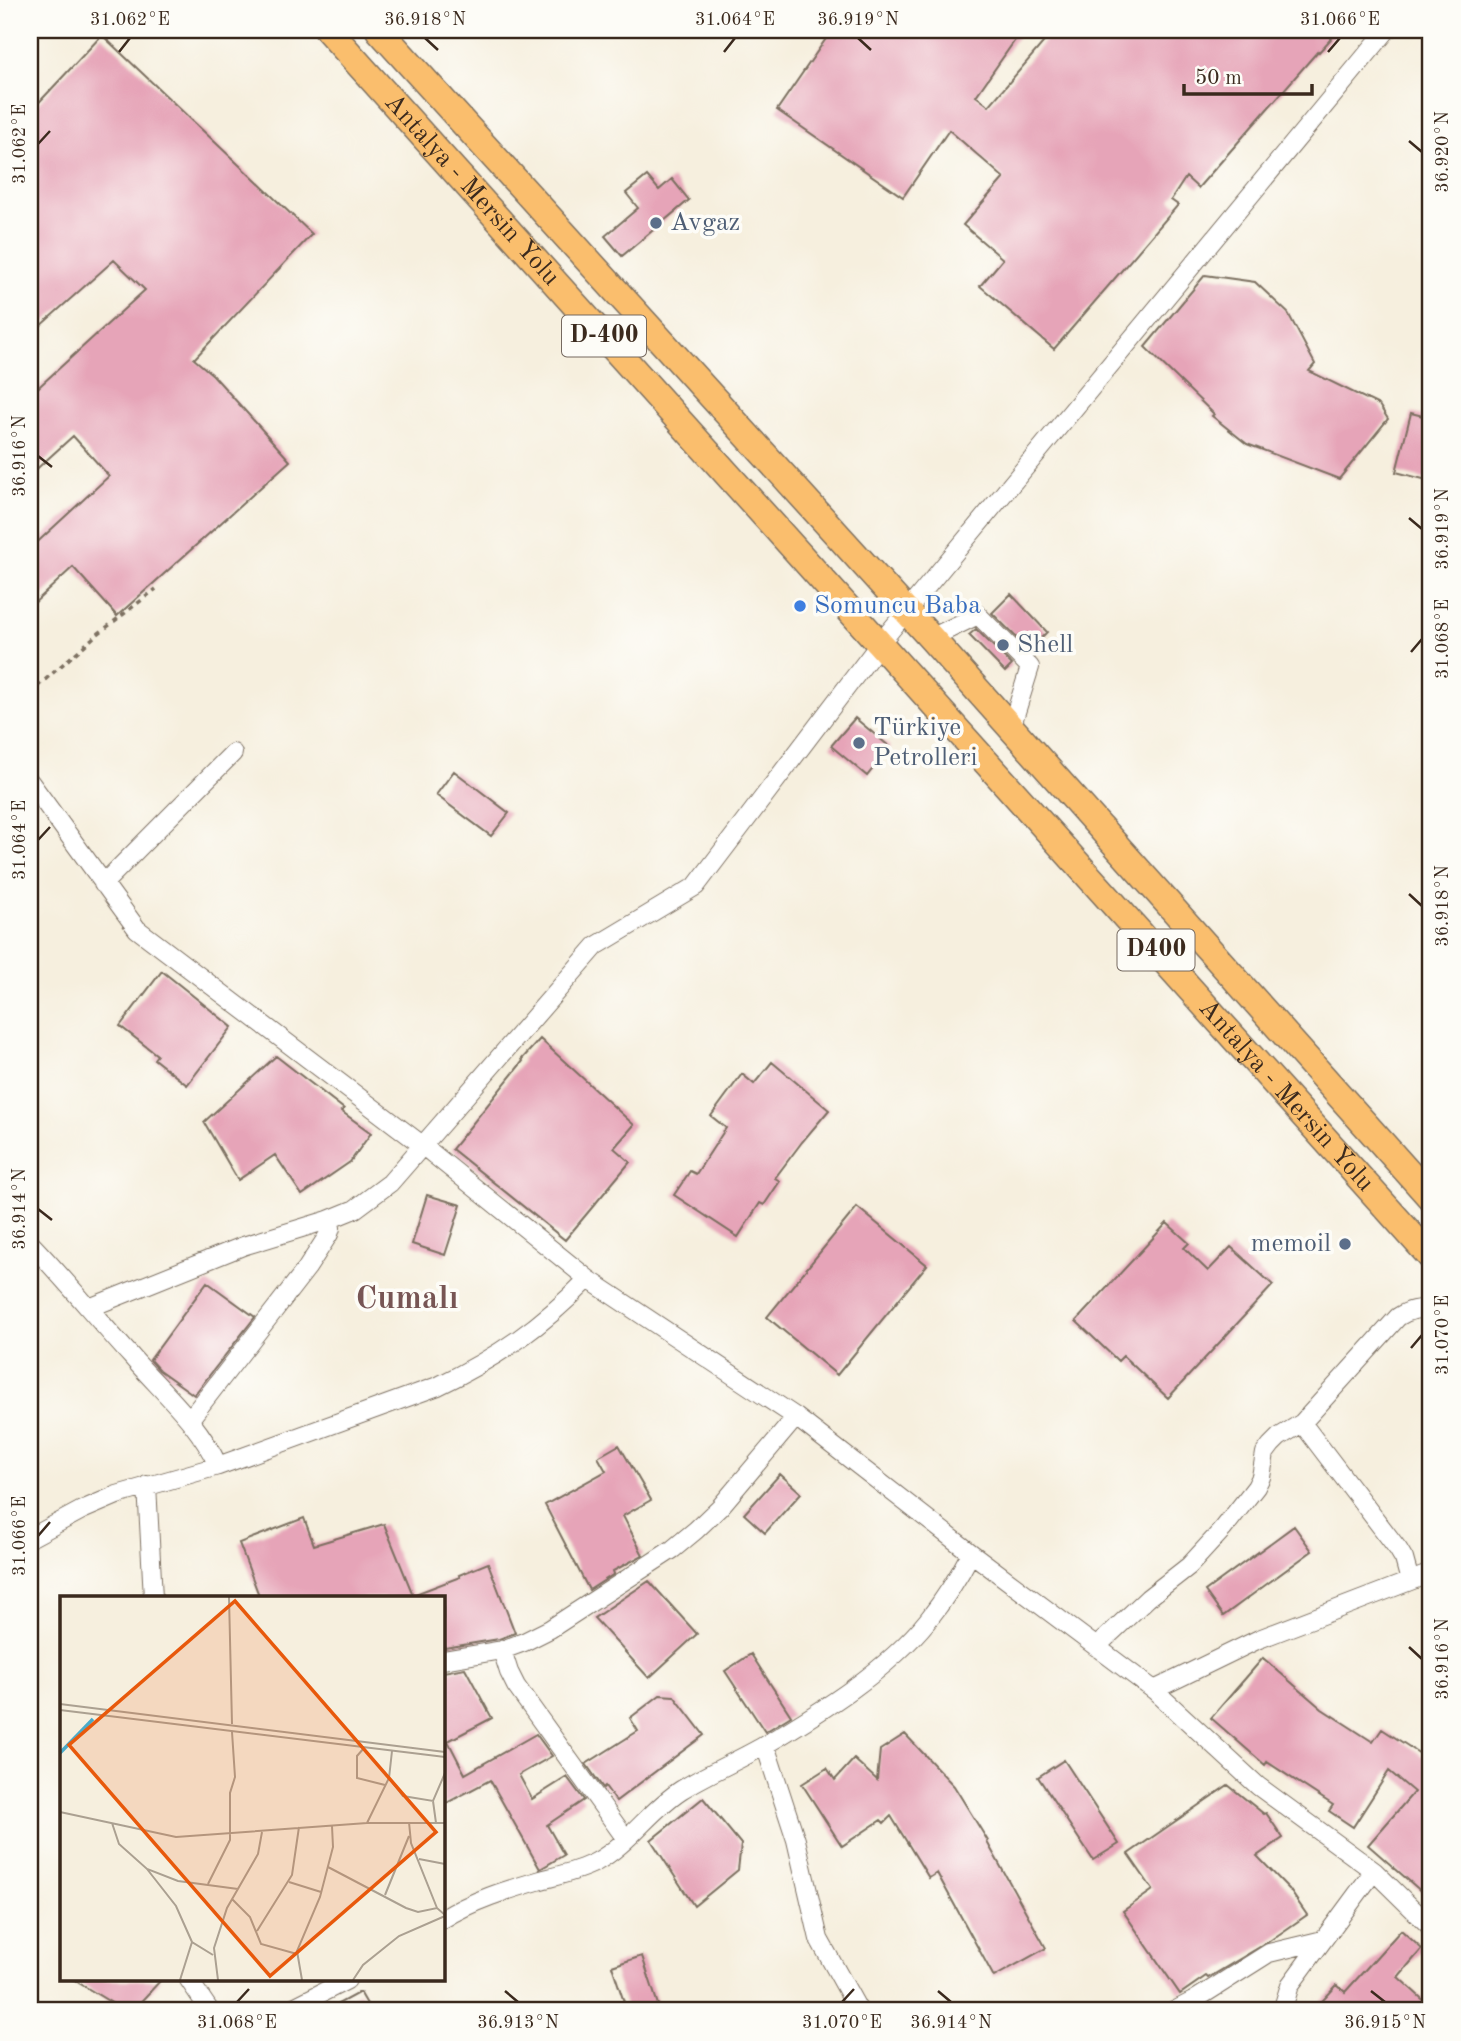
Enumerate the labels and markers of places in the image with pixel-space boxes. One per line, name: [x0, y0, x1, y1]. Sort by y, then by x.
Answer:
place label: Avgaz: [670, 210, 740, 236]
marker: Avgaz: [648, 215, 664, 231]
place label: Somuncu Baba: [814, 593, 981, 619]
marker: Somuncu Baba: [792, 598, 808, 614]
place label: Shell: [1017, 632, 1073, 658]
marker: Shell: [995, 637, 1011, 653]
place label: Türkiye Petrolleri: [873, 715, 978, 771]
marker: Türkiye Petrolleri: [851, 735, 867, 751]
place label: memoil: [1251, 1231, 1331, 1257]
marker: memoil: [1337, 1236, 1353, 1252]

